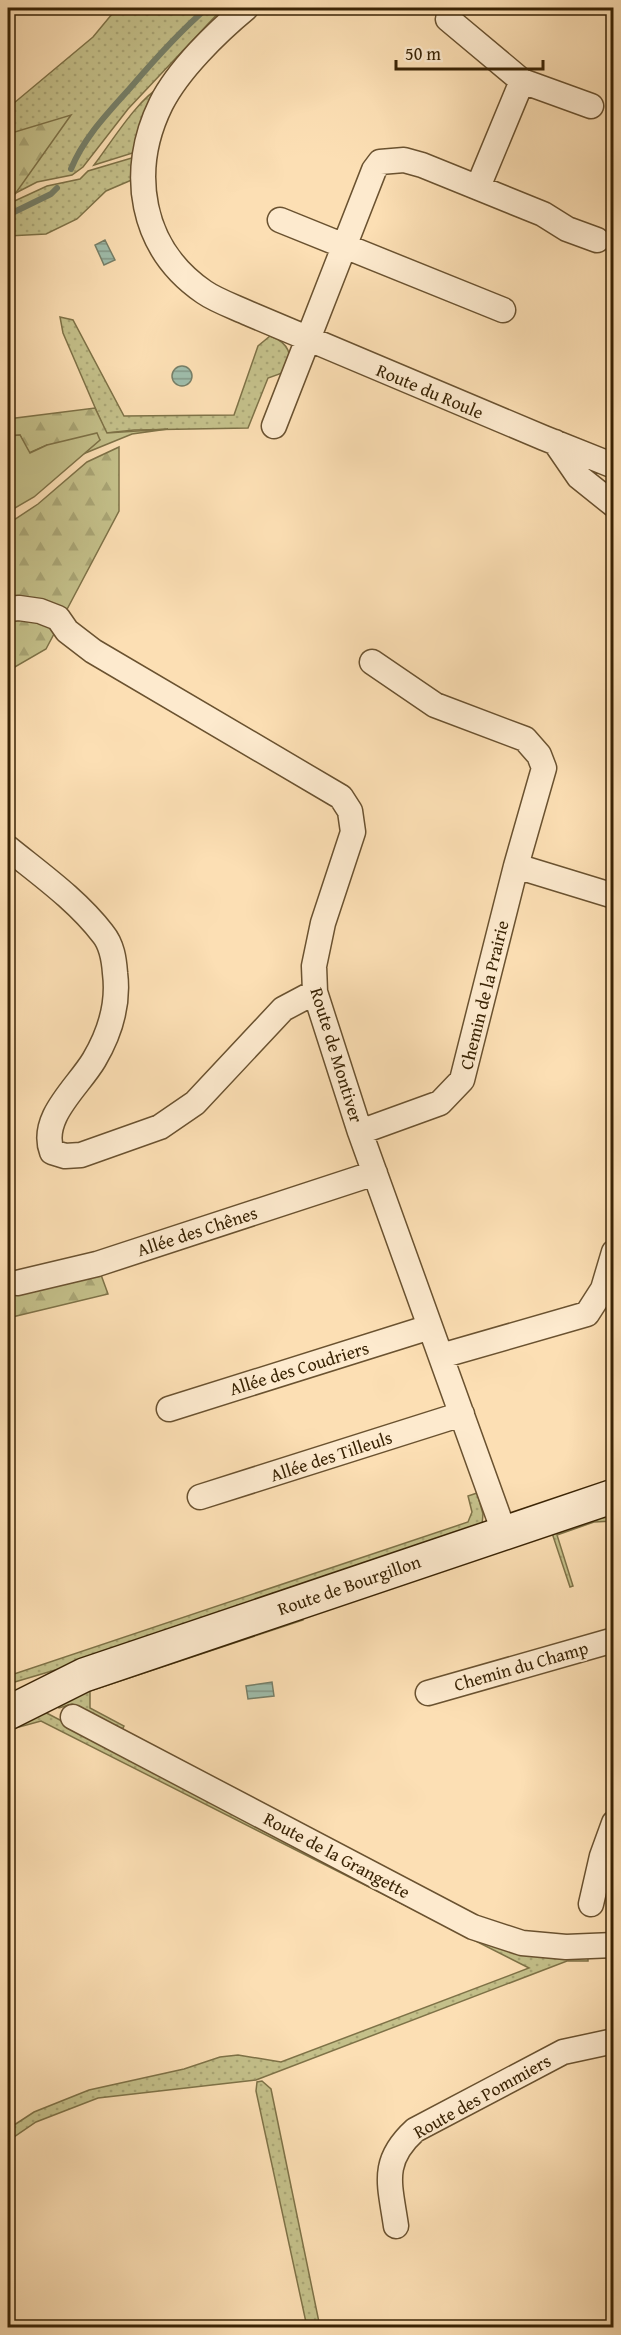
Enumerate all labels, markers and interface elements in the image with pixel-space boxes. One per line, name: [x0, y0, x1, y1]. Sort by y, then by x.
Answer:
scale bar: [396, 33, 543, 71]
text: 50 m: [405, 40, 441, 67]
street label: Route du Roule: [372, 356, 488, 426]
street label: Chemin de la Prairie: [452, 917, 516, 1073]
street label: Route de Montiver: [304, 984, 371, 1126]
street label: Allée des Chênes: [133, 1199, 261, 1263]
street label: Allée des Coudriers: [226, 1334, 372, 1402]
street label: Allée des Tilleuls: [267, 1424, 395, 1488]
street label: Route de Bourgillon: [274, 1548, 424, 1622]
street label: Chemin du Champ: [451, 1634, 591, 1698]
street label: Route de la Grangette: [259, 1805, 415, 1905]
street label: Route des Pommiers: [408, 2047, 556, 2145]

